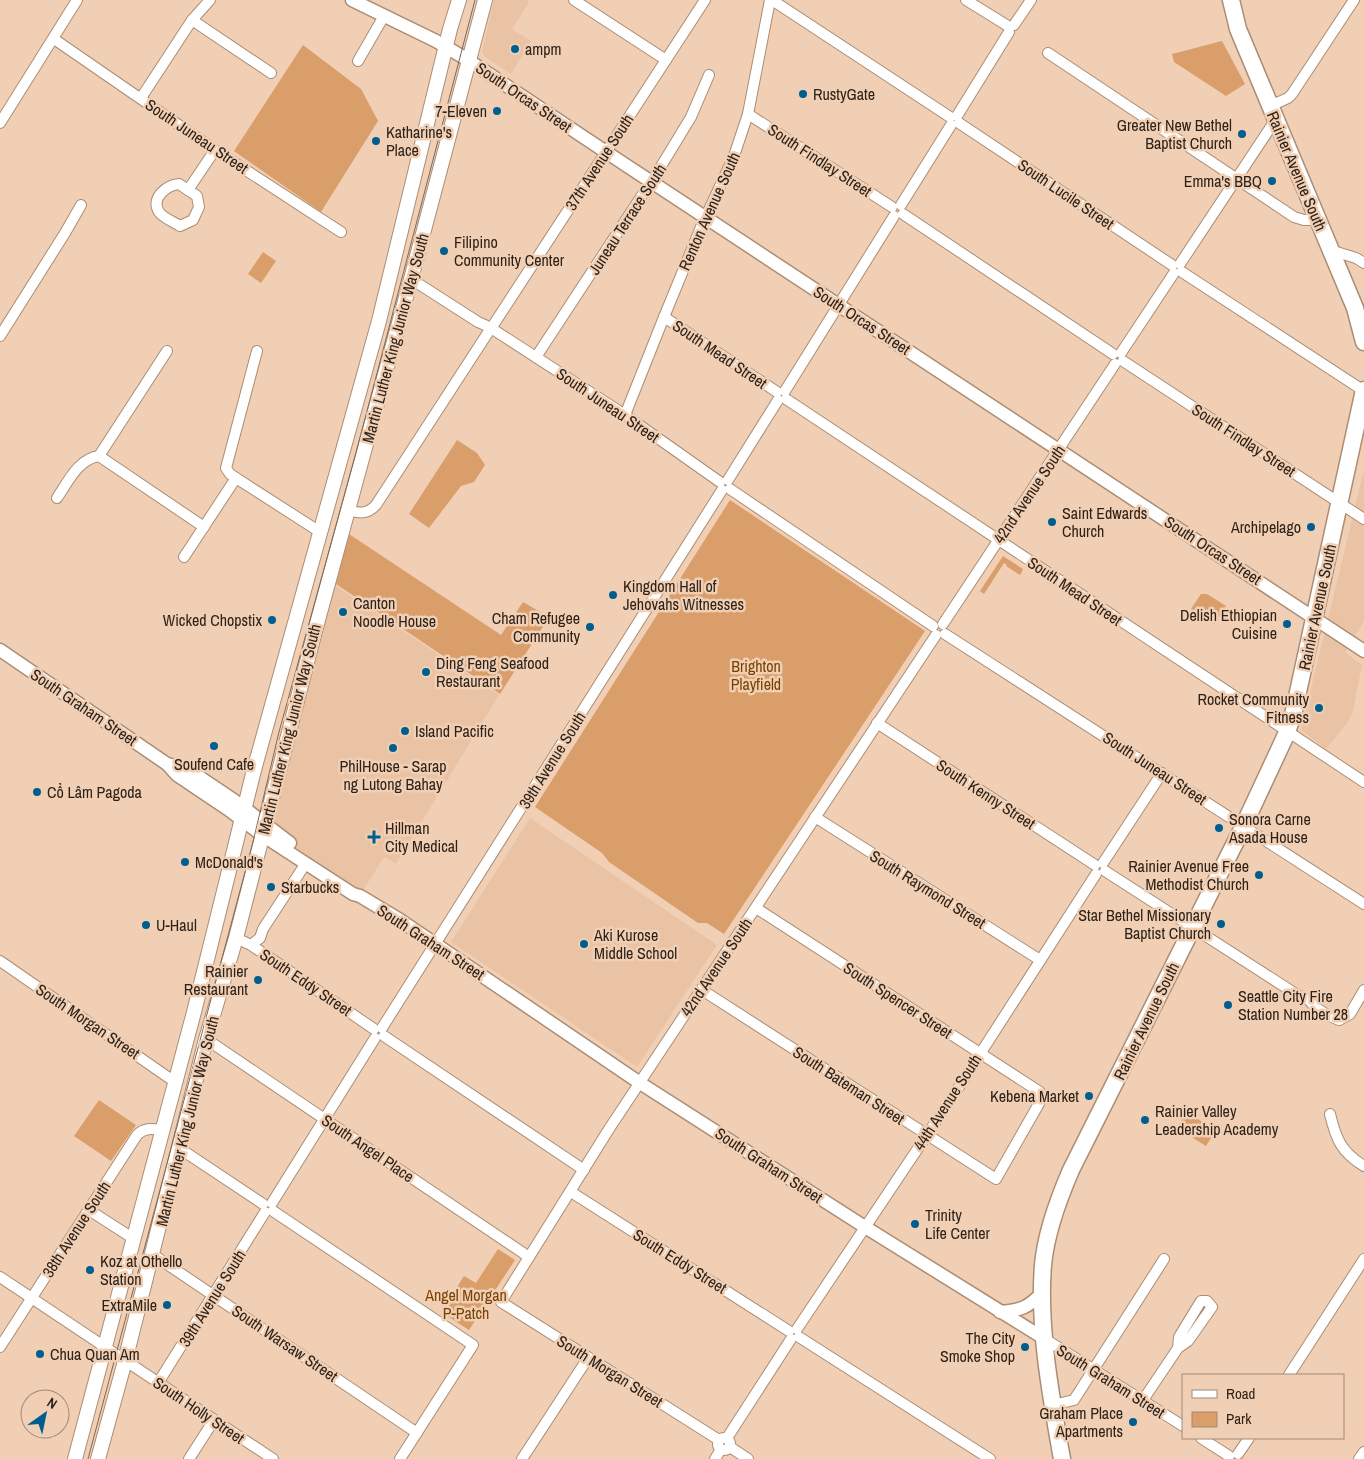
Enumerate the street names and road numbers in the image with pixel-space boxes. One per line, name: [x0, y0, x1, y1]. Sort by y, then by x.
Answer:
street label: South Orcas Street: [472, 57, 577, 138]
street label: South Juneau Street: [141, 93, 253, 179]
street label: Rainier Avenue South: [1262, 108, 1332, 234]
street label: 37th Avenue South: [560, 110, 638, 214]
street label: South Findlay Street: [764, 118, 876, 202]
street label: Renton Avenue South: [673, 148, 745, 274]
street label: South Lucile Street: [1014, 154, 1119, 235]
street label: Juneau Terrace South: [583, 159, 671, 279]
street label: Martin Luther King Junior Way South: [356, 231, 434, 445]
street label: South Orcas Street: [809, 280, 915, 360]
street label: South Mead Street: [668, 314, 772, 394]
street label: South Juneau Street: [552, 362, 664, 448]
street label: South Findlay Street: [1188, 398, 1300, 482]
street label: 42nd Avenue South: [988, 440, 1070, 548]
street label: South Orcas Street: [1160, 510, 1266, 590]
street label: Rainier Avenue South: [1293, 542, 1341, 672]
street label: South Mead Street: [1023, 551, 1127, 631]
street label: Martin Luther King Junior Way South: [252, 621, 326, 837]
street label: South Graham Street: [26, 663, 142, 751]
street label: 39th Avenue South: [513, 707, 591, 813]
street label: South Juneau Street: [1099, 726, 1211, 810]
street label: South Kenny Street: [932, 754, 1040, 834]
street label: South Raymond Street: [866, 844, 990, 934]
street label: South Graham Street: [373, 899, 489, 985]
street label: 42nd Avenue South: [675, 913, 757, 1021]
street label: South Eddy Street: [256, 943, 357, 1021]
street label: South Spencer Street: [839, 957, 957, 1044]
street label: Rainier Avenue South: [1108, 959, 1184, 1083]
street label: South Morgan Street: [32, 978, 145, 1064]
street label: Martin Luther King Junior Way South: [150, 1013, 224, 1229]
street label: South Bateman Street: [789, 1041, 909, 1130]
street label: 44th Avenue South: [908, 1050, 986, 1154]
street label: South Angel Place: [317, 1109, 419, 1187]
street label: South Graham Street: [711, 1122, 827, 1208]
street label: 38th Avenue South: [37, 1177, 115, 1281]
street label: South Eddy Street: [629, 1223, 731, 1299]
street label: 39th Avenue South: [173, 1245, 251, 1351]
street label: South Warsaw Street: [228, 1299, 343, 1387]
street label: South Morgan Street: [553, 1330, 667, 1413]
street label: South Graham Street: [1053, 1339, 1170, 1423]
street label: South Holly Street: [149, 1371, 249, 1449]

